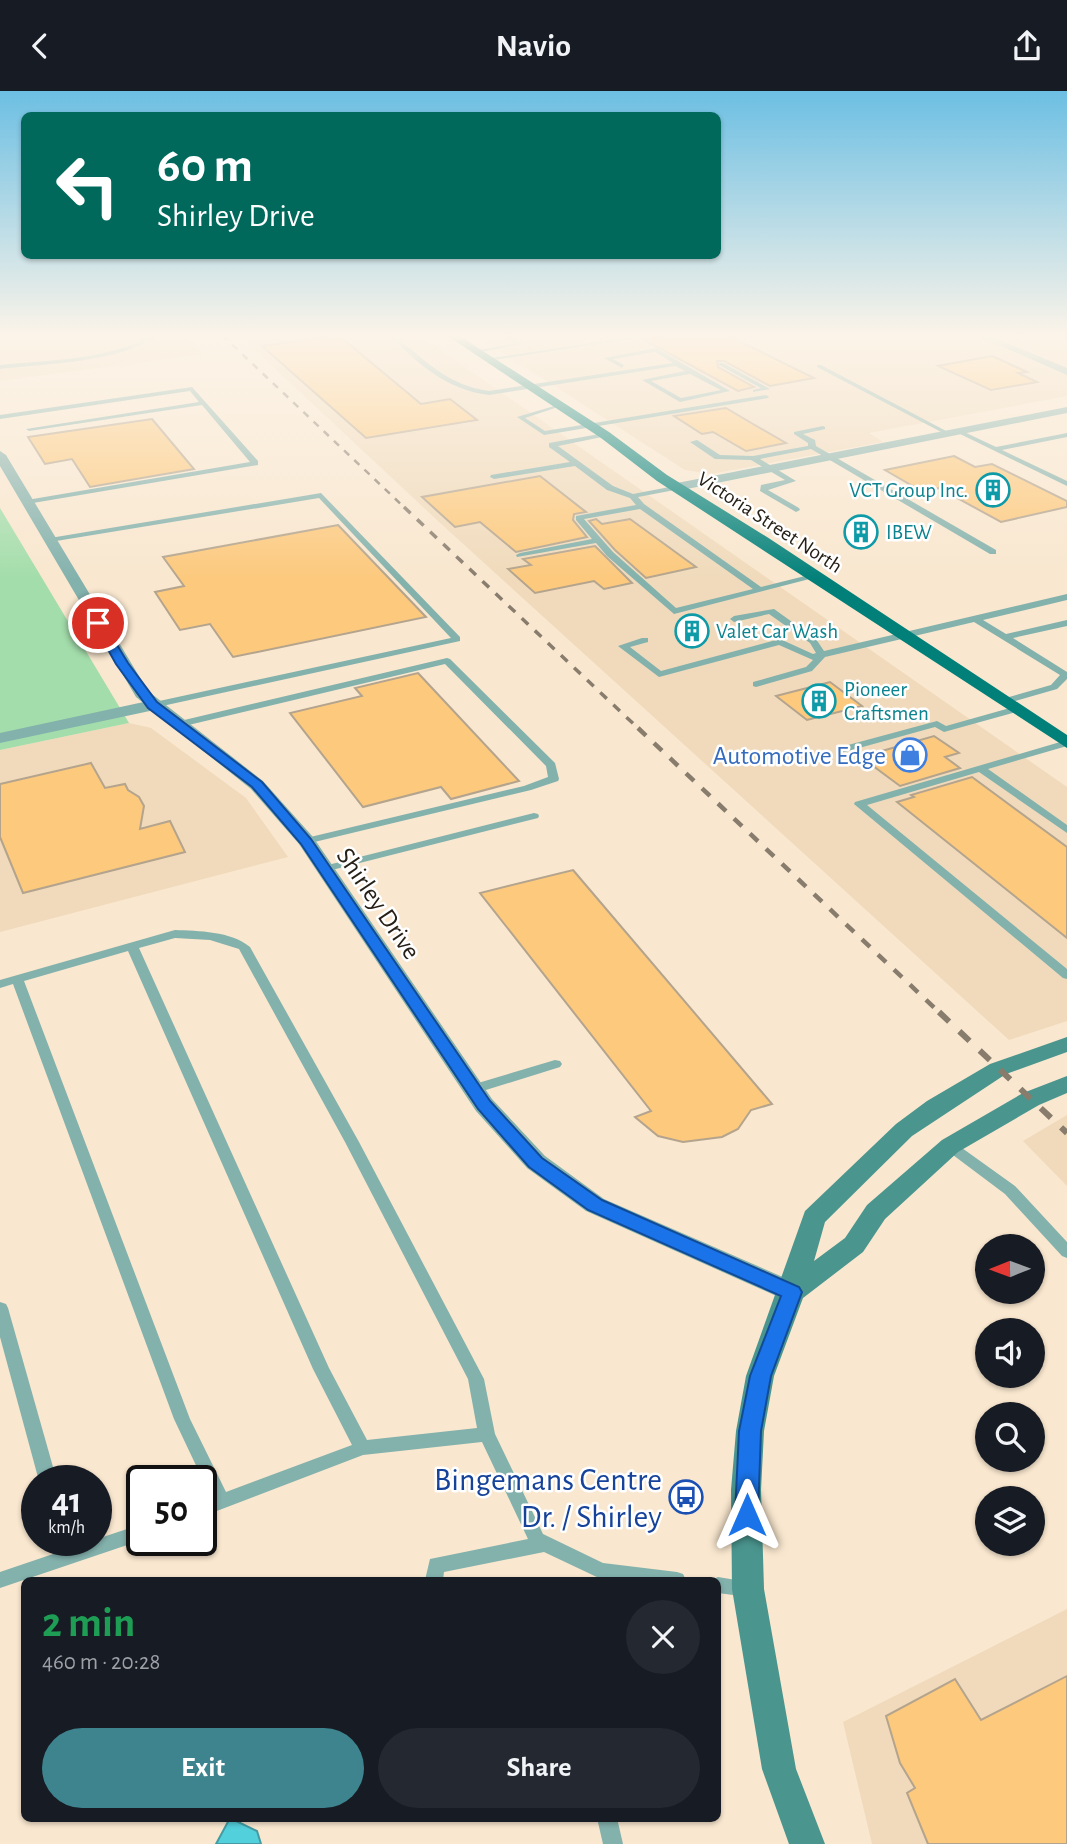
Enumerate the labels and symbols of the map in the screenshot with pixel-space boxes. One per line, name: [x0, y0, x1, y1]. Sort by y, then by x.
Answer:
street label: Victoria Street North: [694, 468, 846, 577]
building icon: VCT Group Inc.: [974, 471, 1012, 509]
place label: VCT Group Inc.: [849, 480, 968, 501]
building icon: IBEW: [842, 513, 880, 551]
place label: IBEW: [886, 522, 932, 543]
pin: [68, 593, 128, 653]
building icon: Valet Car Wash: [673, 612, 711, 650]
place label: Valet Car Wash: [716, 621, 838, 642]
place label: Pioneer Craftsmen: [844, 679, 929, 724]
building icon: Pioneer Craftsmen: [800, 682, 838, 720]
shop icon: Automotive Edge: [891, 736, 929, 774]
place label: Automotive Edge: [713, 743, 886, 769]
street label: Shirley Drive: [332, 843, 425, 964]
north arrow: [975, 1234, 1045, 1304]
place label: Bingemans Centre Dr. / Shirley: [434, 1464, 662, 1533]
speed limit sign: 50: [126, 1465, 217, 1556]
bus stop icon: Bingemans Centre Dr. / Shirley: [667, 1478, 705, 1516]
position arrow: [710, 1478, 784, 1552]

